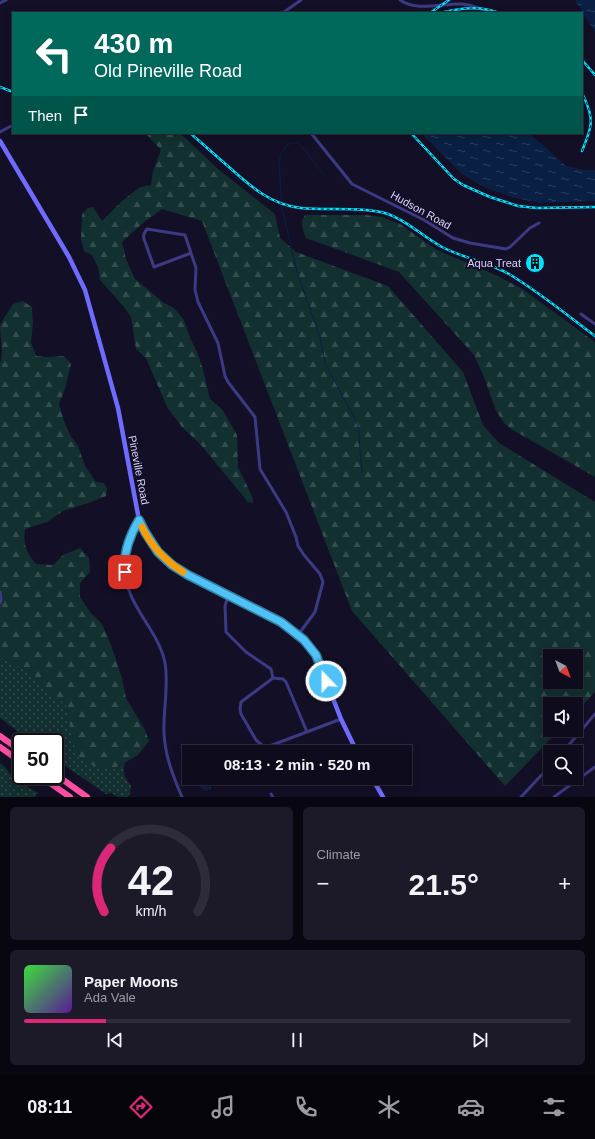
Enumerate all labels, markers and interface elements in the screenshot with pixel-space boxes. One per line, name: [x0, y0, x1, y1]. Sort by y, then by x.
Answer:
icon: left: [28, 28, 80, 80]
text: 430 m: [94, 28, 173, 59]
text: Old Pineville Road: [94, 61, 242, 81]
icon: arrive: [70, 104, 92, 126]
text: Then: [28, 107, 62, 124]
street label: Hudson Road: [389, 188, 453, 232]
building icon: Aqua Treat: [524, 252, 546, 274]
place label: Aqua Treat: [467, 257, 521, 269]
street label: Pineville Road: [126, 434, 152, 506]
pin: [108, 555, 142, 589]
icon: arrive: [114, 561, 136, 583]
north arrow: [543, 649, 583, 689]
map controls: [543, 649, 583, 785]
position arrow: [305, 660, 347, 702]
button: sound: [543, 697, 583, 737]
speed limit sign: 50: [12, 733, 64, 785]
button: search: [543, 745, 583, 785]
text: 08:13 · 2 min · 520 m: [224, 756, 370, 773]
text: Climate: [317, 847, 361, 862]
text: 42: [128, 856, 174, 903]
text: 21.5°: [409, 868, 479, 901]
text: −: [317, 871, 329, 896]
text: +: [558, 871, 571, 896]
text: km/h: [136, 902, 167, 918]
text: Paper Moons: [84, 973, 178, 990]
text: Ada Vale: [84, 990, 136, 1005]
icon: previous: [104, 1029, 126, 1051]
icon: pause: [286, 1029, 308, 1051]
icon: next: [469, 1029, 491, 1051]
icon: directions: [127, 1093, 155, 1121]
icon: music: [209, 1093, 237, 1121]
icon: phone: [292, 1093, 320, 1121]
icon: climate: [375, 1093, 403, 1121]
icon: car: [457, 1093, 485, 1121]
icon: filters: [540, 1093, 568, 1121]
text: 08:11: [27, 1097, 72, 1117]

